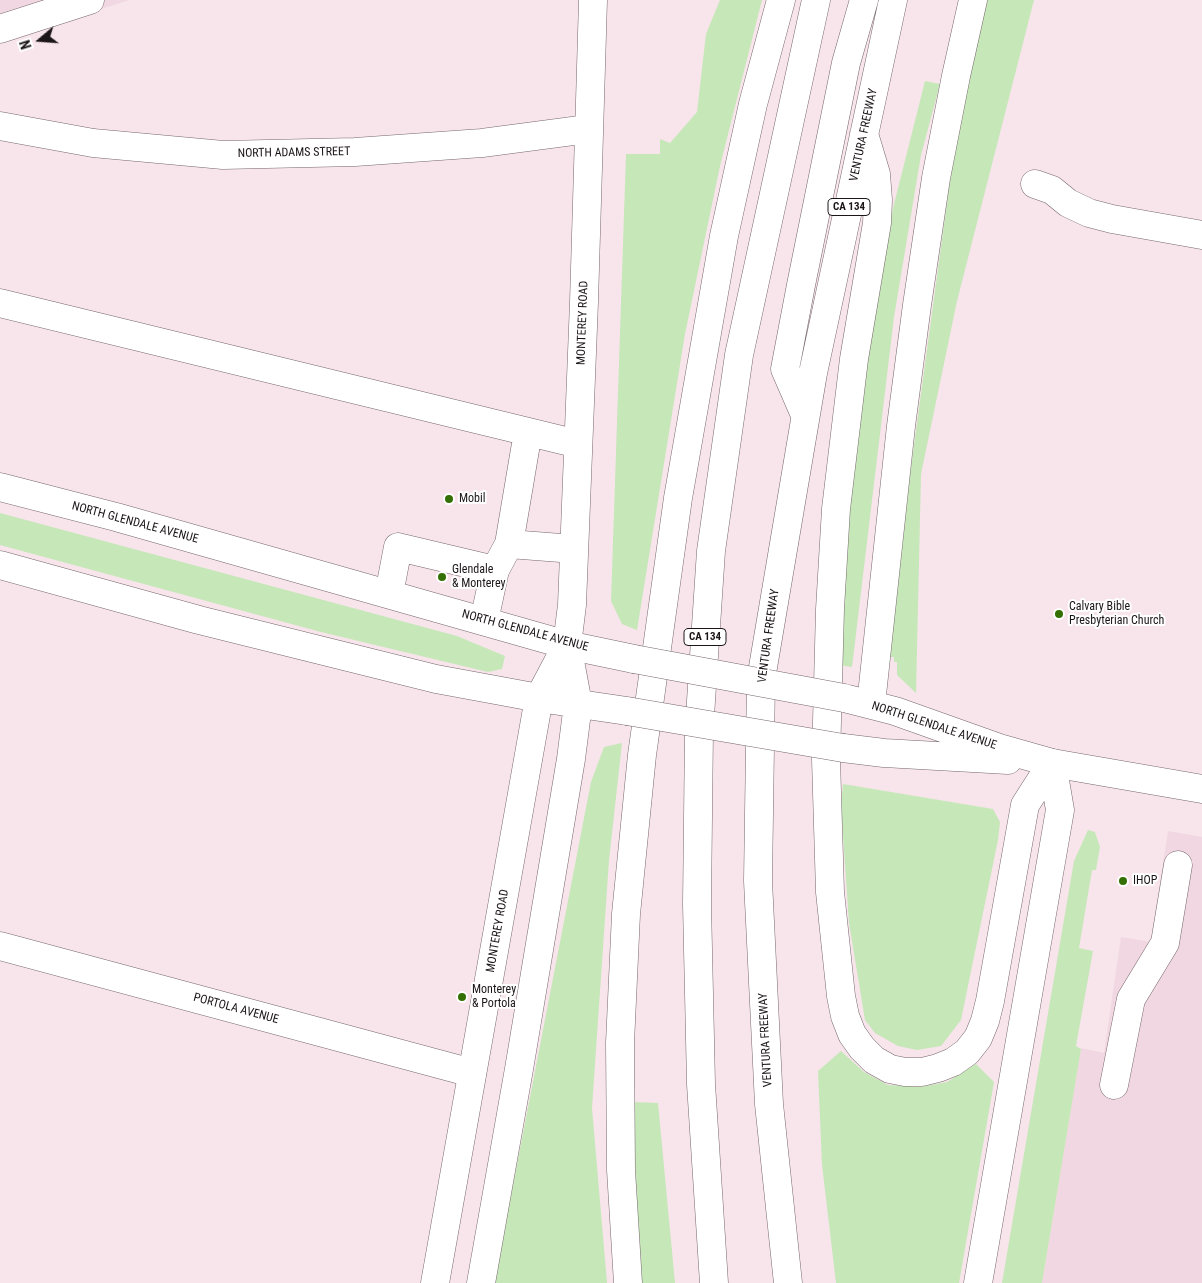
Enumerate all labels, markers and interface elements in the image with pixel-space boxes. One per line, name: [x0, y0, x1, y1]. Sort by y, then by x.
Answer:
north arrow: [15, 15, 65, 65]
text: N: [17, 38, 35, 51]
street label: VENTURA FREEWAY: [847, 87, 881, 183]
street label: NORTH ADAMS STREET: [238, 145, 350, 161]
road number: CA 134: [828, 198, 870, 216]
street label: MONTEREY ROAD: [574, 281, 592, 365]
place label: Mobil: [459, 492, 486, 506]
marker: Mobil: [443, 493, 455, 505]
street label: NORTH GLENDALE AVENUE: [70, 499, 200, 547]
place label: Glendale & Monterey: [452, 563, 505, 591]
marker: Glendale & Monterey: [436, 571, 448, 583]
street label: VENTURA FREEWAY: [755, 588, 783, 684]
place label: Calvary Bible Presbyterian Church: [1069, 600, 1164, 628]
street label: NORTH GLENDALE AVENUE: [460, 607, 590, 655]
marker: Calvary Bible Presbyterian Church: [1053, 608, 1065, 620]
road number: CA 134: [684, 628, 726, 646]
street label: NORTH GLENDALE AVENUE: [870, 699, 998, 753]
place label: IHOP: [1133, 874, 1157, 888]
marker: IHOP: [1117, 875, 1129, 887]
street label: MONTEREY ROAD: [484, 888, 512, 974]
place label: Monterey & Portola: [472, 983, 516, 1011]
street label: PORTOLA AVENUE: [192, 991, 280, 1027]
marker: Monterey & Portola: [456, 991, 468, 1003]
street label: VENTURA FREEWAY: [756, 992, 776, 1088]

